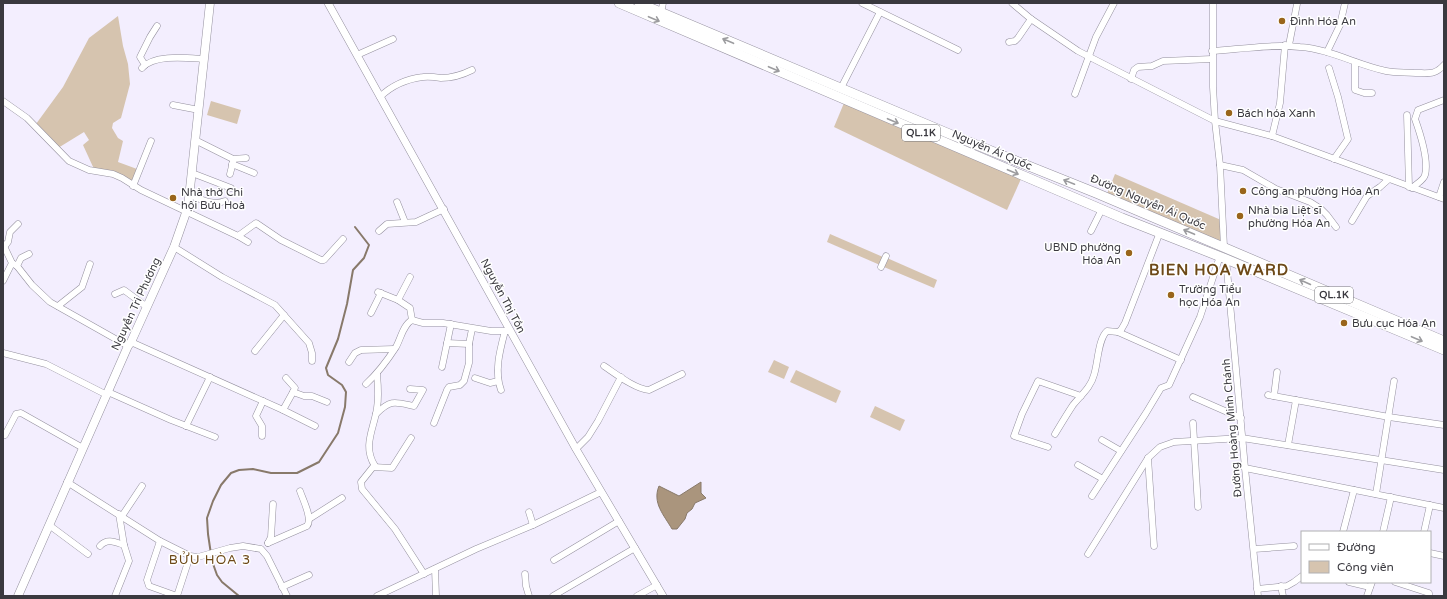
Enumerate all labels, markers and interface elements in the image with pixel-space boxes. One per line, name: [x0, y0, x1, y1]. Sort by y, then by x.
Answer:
one-way arrow: [648, 15, 660, 23]
place label: Đình Hóa An: [1290, 15, 1356, 28]
marker: Đình Hóa An: [1277, 16, 1287, 26]
one-way arrow: [722, 37, 734, 44]
one-way arrow: [768, 66, 780, 73]
place label: Bách hóa Xanh: [1237, 107, 1316, 120]
marker: Bách hóa Xanh: [1224, 108, 1234, 118]
one-way arrow: [887, 117, 899, 125]
road number: QL.1K: [902, 125, 940, 141]
street label: Nguyễn Ái Quốc: [950, 126, 1035, 173]
one-way arrow: [1007, 168, 1019, 176]
street label: Đường Nguyễn Ái Quốc: [1088, 171, 1208, 232]
one-way arrow: [1063, 177, 1075, 185]
place label: Công an phường Hóa An: [1251, 185, 1380, 198]
place label: Nhà thờ Chi hội Bửu Hoà: [181, 186, 245, 212]
marker: Công an phường Hóa An: [1238, 186, 1248, 196]
marker: Nhà thờ Chi hội Bửu Hoà: [168, 193, 178, 203]
place label: Nhà bia Liệt sĩ phường Hóa An: [1248, 204, 1330, 230]
marker: Nhà bia Liệt sĩ phường Hóa An: [1235, 211, 1245, 221]
one-way arrow: [1183, 228, 1195, 235]
place label: UBND phường Hóa An: [1044, 241, 1121, 267]
marker: UBND phường Hóa An: [1124, 248, 1134, 258]
street label: Nguyễn Tri Phương: [109, 255, 163, 352]
street label: Nguyễn Thị Tồn: [478, 257, 528, 335]
district label: BIEN HOA WARD: [1149, 261, 1289, 279]
one-way arrow: [1299, 278, 1311, 285]
place label: Trường Tiểu học Hóa An: [1179, 283, 1242, 309]
road number: QL.1K: [1315, 287, 1353, 303]
marker: Trường Tiểu học Hóa An: [1166, 290, 1176, 300]
place label: Bưu cục Hóa An: [1352, 317, 1436, 330]
marker: Bưu cục Hóa An: [1339, 318, 1349, 328]
one-way arrow: [1410, 336, 1422, 343]
street label: Đường Hoàng Minh Chánh: [1219, 358, 1245, 498]
legend: [1301, 531, 1431, 583]
text: Đường: [1337, 540, 1376, 554]
district label: BỬU HÒA 3: [169, 551, 251, 568]
text: Công viên: [1337, 560, 1394, 574]

